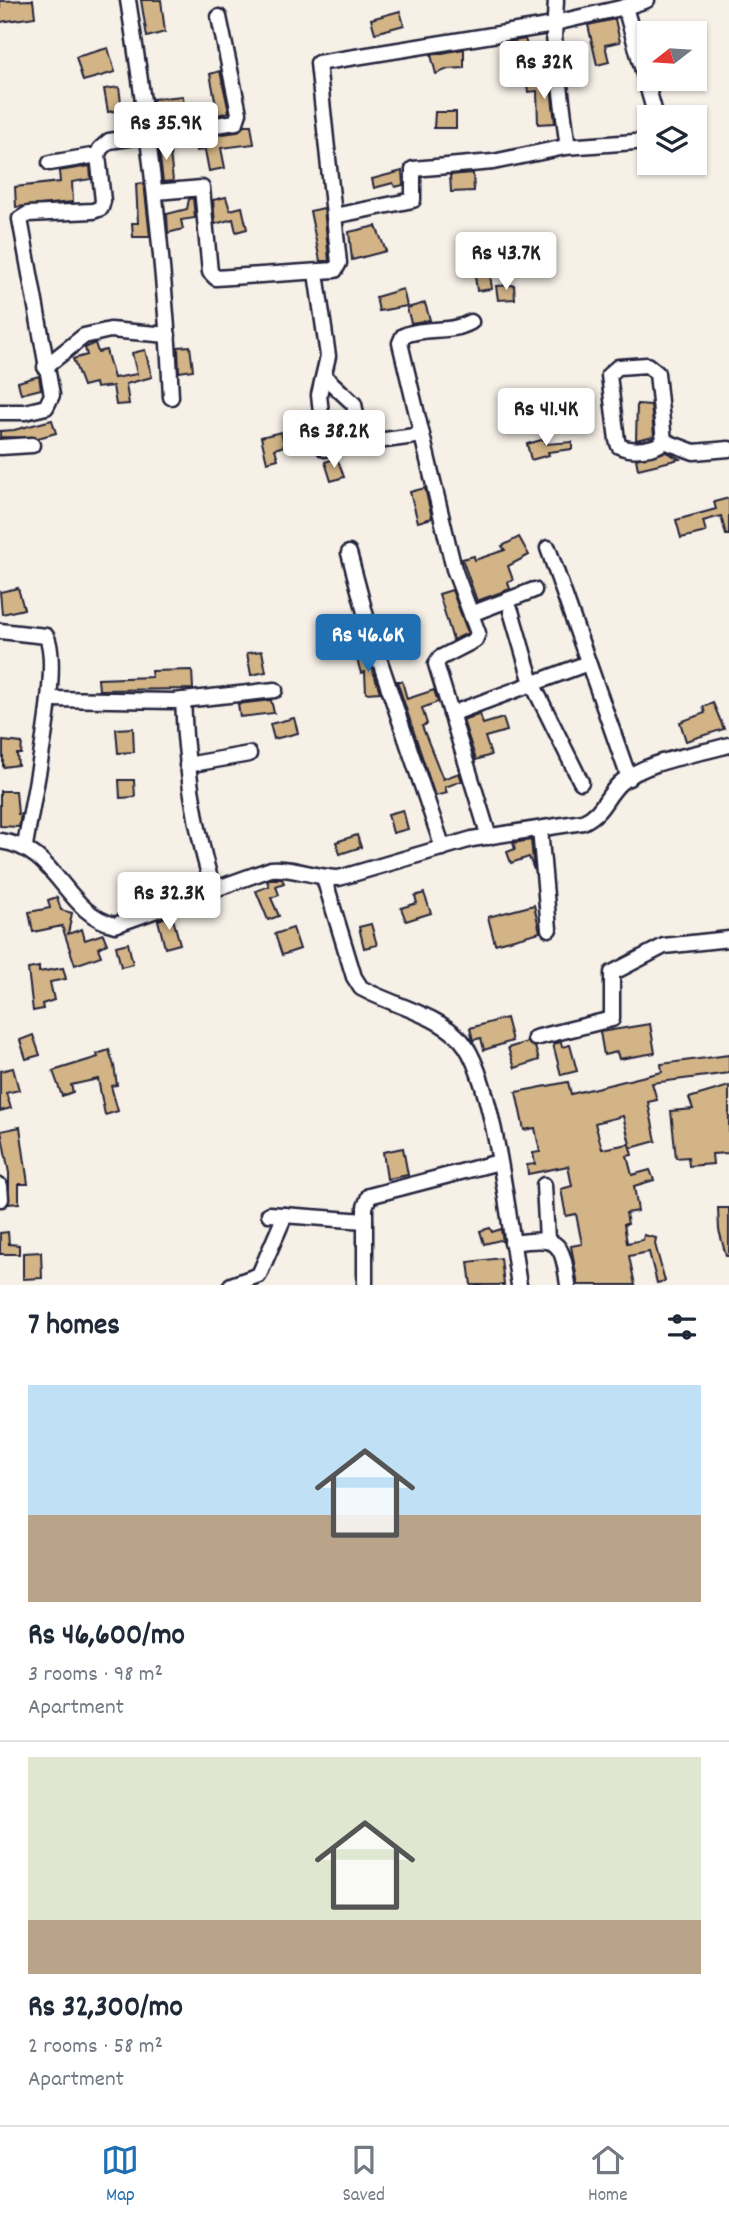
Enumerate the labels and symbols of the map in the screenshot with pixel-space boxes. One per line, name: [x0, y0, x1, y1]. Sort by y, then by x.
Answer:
north arrow: [637, 21, 707, 91]
pin: Rs 32K: [487, 42, 601, 101]
pin: Rs 35.9K: [94, 102, 238, 162]
pin: Rs 43.7K: [434, 232, 578, 292]
pin: Rs 41.4K: [474, 388, 618, 448]
pin: Rs 38.2K: [262, 410, 406, 470]
pin: Rs 46.6K: [296, 614, 440, 674]
pin: Rs 32.3K: [97, 872, 241, 932]

